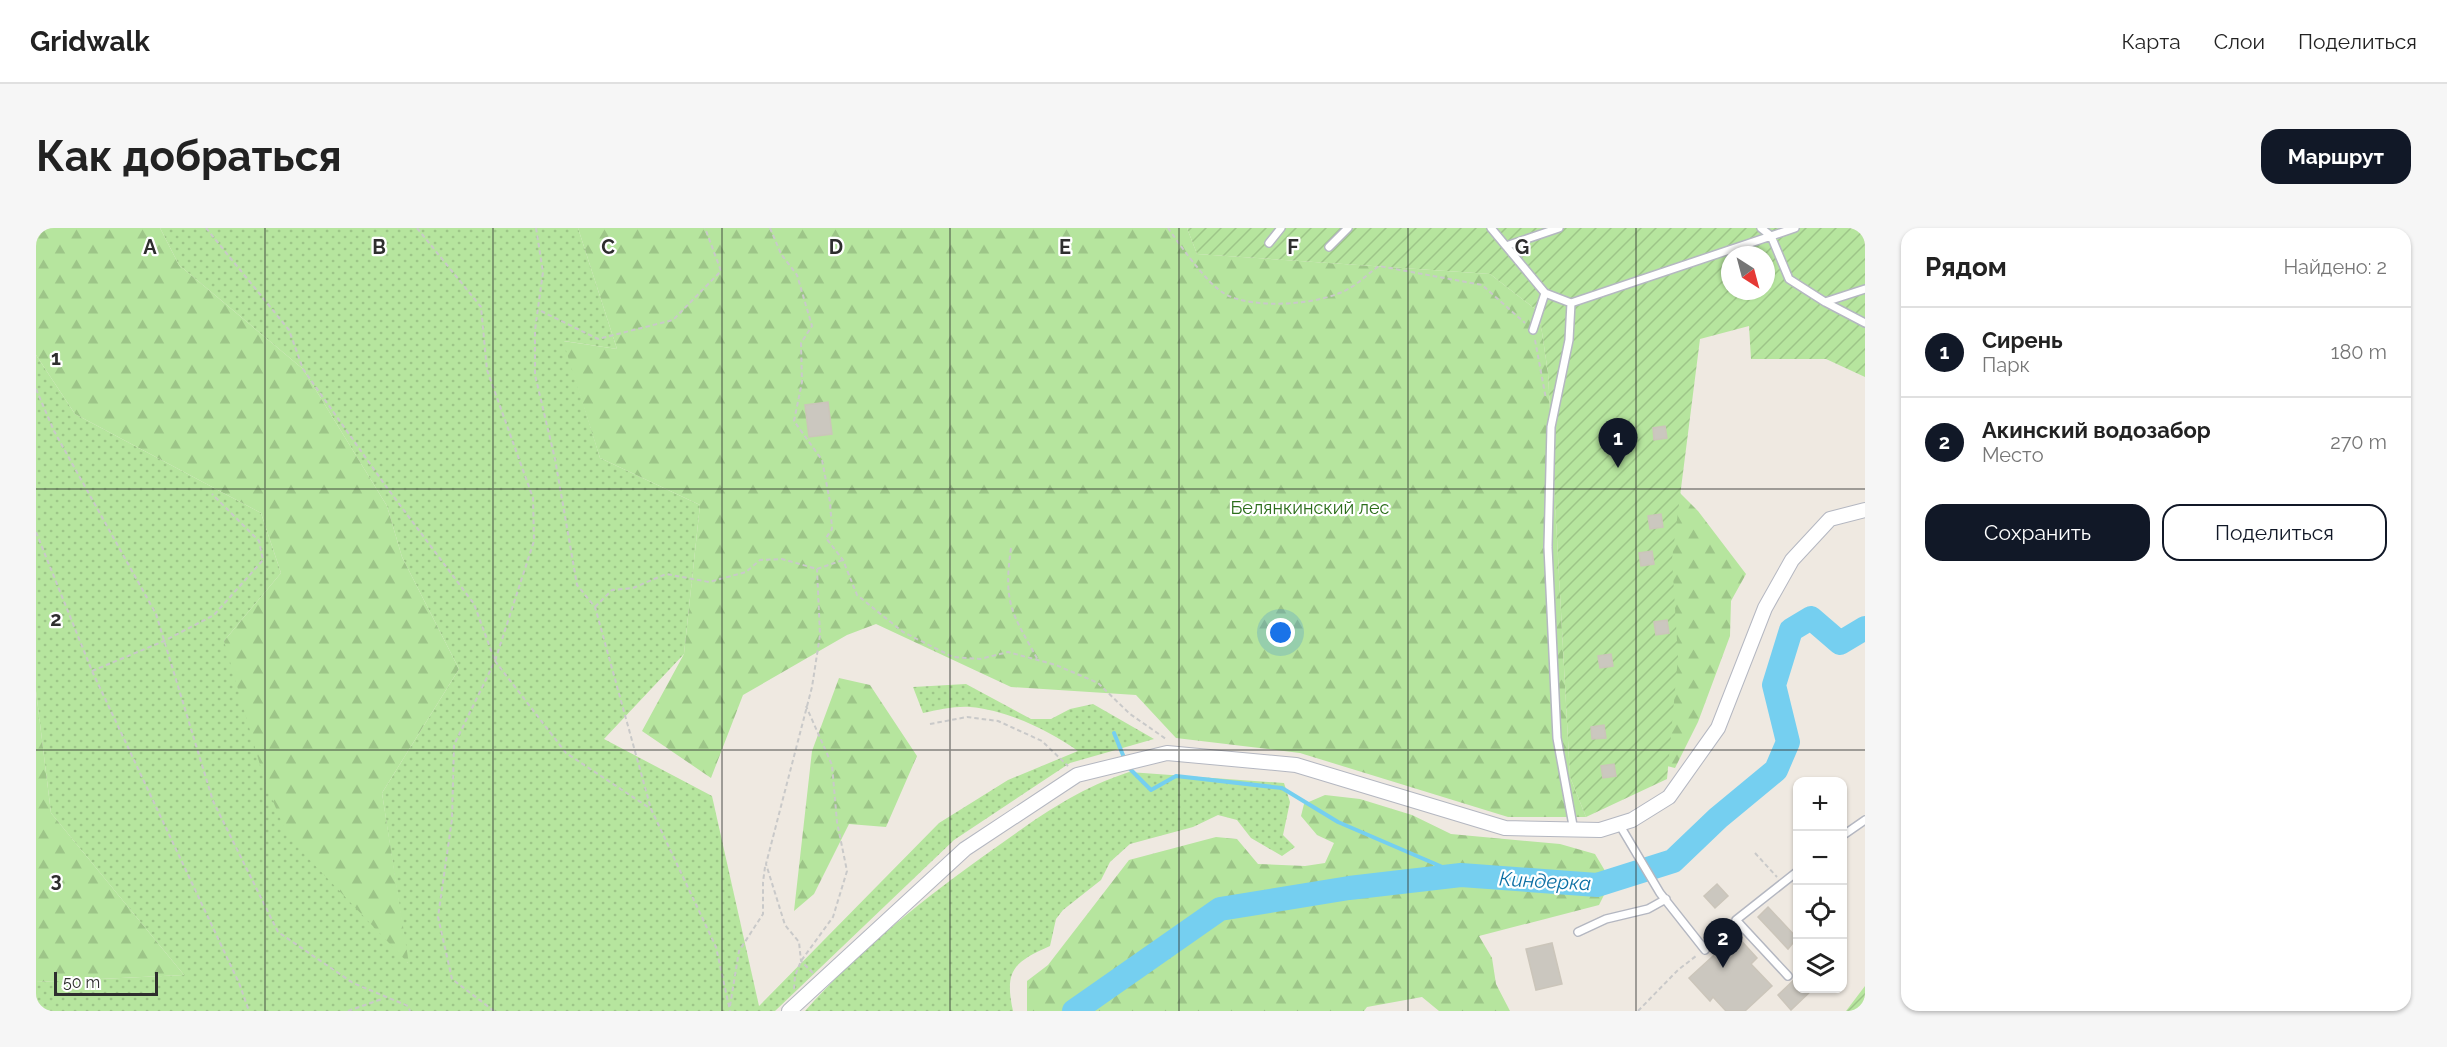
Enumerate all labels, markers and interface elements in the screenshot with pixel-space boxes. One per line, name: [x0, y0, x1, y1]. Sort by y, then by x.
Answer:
text: Gridwalk: [30, 25, 150, 58]
text: Карта: [2122, 29, 2181, 54]
text: Слои: [2214, 29, 2265, 54]
text: Поделиться: [2298, 29, 2417, 54]
button: Маршрут: [2261, 129, 2411, 184]
text: Как добраться: [36, 132, 342, 181]
text: A: [143, 235, 157, 259]
text: B: [372, 235, 386, 259]
text: C: [601, 235, 615, 259]
text: D: [829, 235, 843, 259]
text: E: [1059, 235, 1071, 259]
text: F: [1287, 235, 1299, 259]
text: G: [1515, 235, 1529, 259]
north arrow: [1721, 246, 1775, 300]
text: Рядом: [1925, 252, 2007, 282]
text: Найдено: 2: [2283, 255, 2387, 279]
text: Сирень: [1982, 327, 2063, 353]
text: 1: [1940, 340, 1949, 364]
text: 180 m: [2331, 340, 2387, 364]
text: 1: [51, 346, 61, 370]
text: Парк: [1982, 353, 2030, 377]
text: Акинский водозабор: [1982, 417, 2211, 443]
pin: 1: [1598, 418, 1638, 468]
text: 2: [1939, 430, 1950, 454]
text: 270 m: [2330, 430, 2387, 454]
text: Место: [1982, 443, 2044, 467]
park label: Белянкинский лес: [1231, 497, 1390, 518]
button: Сохранить: [1925, 504, 2150, 561]
button: Поделиться: [2162, 504, 2387, 561]
text: 2: [50, 607, 62, 631]
your location: [1266, 618, 1295, 647]
map controls: [1793, 777, 1847, 993]
button: +: [1793, 777, 1847, 831]
button: −: [1793, 831, 1847, 885]
water label: Киндерка: [1498, 867, 1592, 895]
text: 3: [50, 868, 62, 892]
button: locate: [1793, 885, 1847, 939]
pin: 2: [1704, 918, 1742, 968]
button: layers: [1793, 939, 1847, 993]
scale bar: [54, 969, 158, 996]
text: 50 m: [63, 973, 100, 992]

